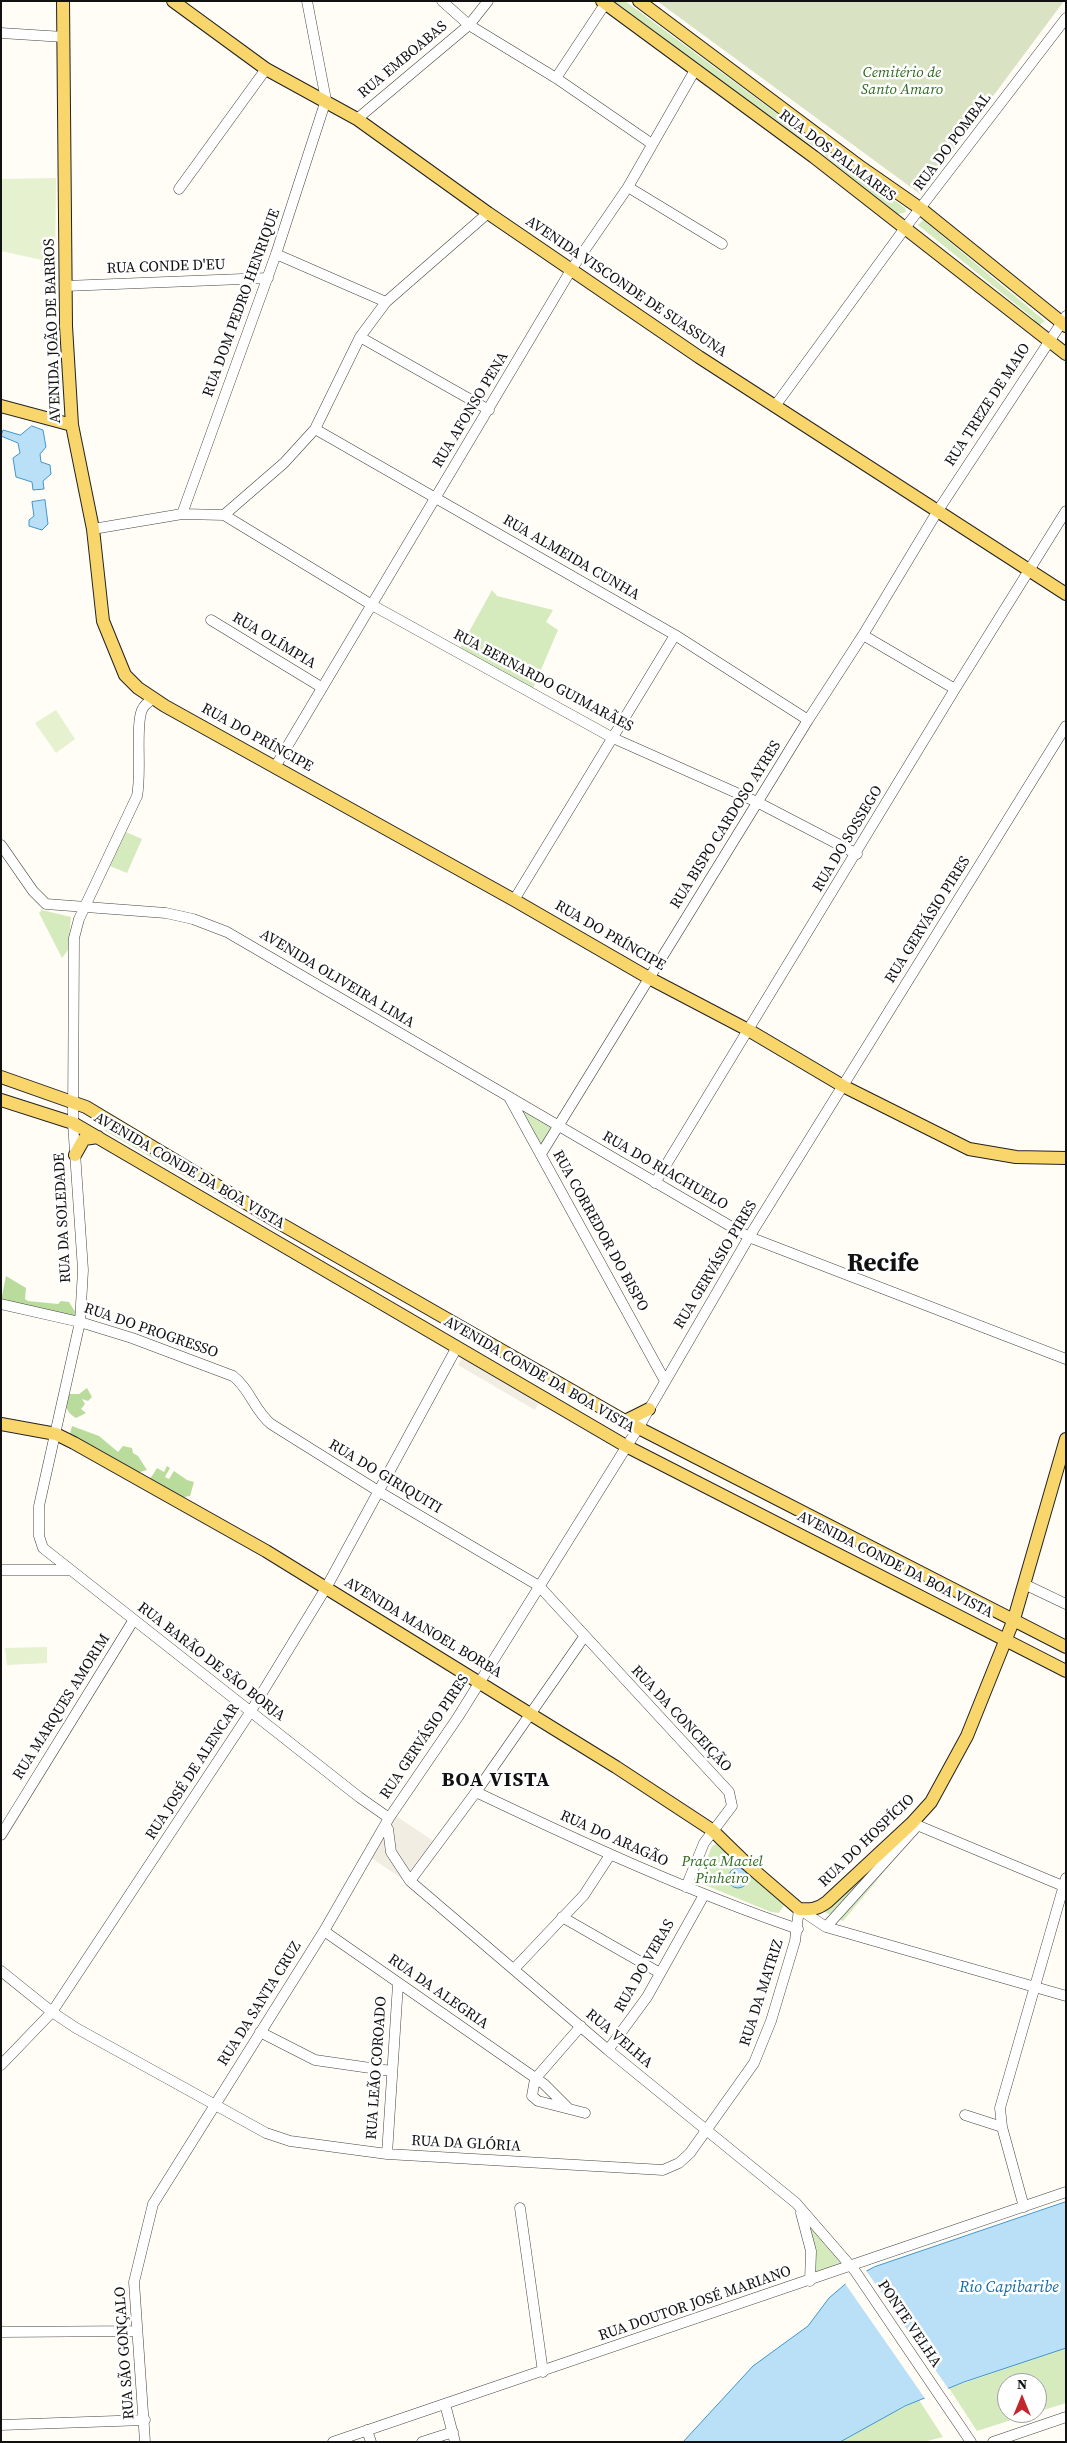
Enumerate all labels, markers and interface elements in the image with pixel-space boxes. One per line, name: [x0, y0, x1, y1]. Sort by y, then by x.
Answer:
street label: RUA EMBOABAS: [355, 18, 451, 102]
park label: Cemitério de Santo Amaro: [861, 64, 943, 99]
street label: RUA DO POMBAL: [910, 90, 996, 194]
street label: RUA DOS PALMARES: [775, 106, 899, 206]
street label: RUA DOM PEDRO HENRIQUE: [200, 207, 284, 399]
street label: AVENIDA VISCONDE DE SUASSUNA: [522, 213, 730, 361]
street label: AVENIDA JOÃO DE BARROS: [41, 238, 65, 424]
street label: RUA CONDE D'EU: [106, 256, 226, 278]
street label: RUA TREZE DE MAIO: [942, 340, 1034, 470]
street label: RUA AFONSO PENA: [429, 349, 513, 471]
street label: RUA ALMEIDA CUNHA: [499, 511, 643, 605]
street label: RUA OLÍMPIA: [229, 609, 319, 673]
street label: RUA BERNARDO GUIMARÃES: [450, 626, 636, 736]
street label: RUA DO PRÍNCIPE: [198, 700, 316, 776]
street label: RUA BISPO CARDOSO AYRES: [667, 738, 785, 912]
street label: RUA DO SOSSEGO: [809, 783, 887, 895]
street label: RUA GERVÁSIO PIRES: [882, 853, 974, 987]
street label: RUA DO PRÍNCIPE: [551, 897, 669, 975]
street label: AVENIDA OLIVEIRA LIMA: [256, 926, 418, 1032]
street label: AVENIDA CONDE DA BOA VISTA: [90, 1109, 288, 1233]
street label: RUA DO RIACHUELO: [599, 1128, 731, 1214]
street label: RUA CORREDOR DO BISPO: [548, 1147, 652, 1315]
street label: RUA DA SOLEDADE: [51, 1153, 75, 1283]
street label: RUA GERVÁSIO PIRES: [671, 1198, 761, 1332]
district label: Recife: [847, 1250, 919, 1280]
street label: RUA DO PROGRESSO: [81, 1300, 221, 1362]
street label: AVENIDA CONDE DA BOA VISTA: [440, 1313, 638, 1437]
street label: RUA DO GIRIQUITI: [325, 1436, 445, 1518]
street label: AVENIDA CONDE DA BOA VISTA: [794, 1508, 996, 1622]
street label: AVENIDA MANOEL BORBA: [341, 1574, 505, 1682]
street label: RUA BARÃO DE SÃO BORJA: [134, 1599, 288, 1725]
street label: RUA MARQUES AMORIM: [10, 1631, 114, 1783]
street label: RUA DA CONCEIÇÃO: [627, 1662, 735, 1776]
street label: RUA GERVÁSIO PIRES: [377, 1671, 473, 1803]
street label: RUA JOSÉ DE ALENCAR: [142, 1701, 244, 1843]
district label: BOA VISTA: [440, 1769, 552, 1793]
street label: RUA DO HOSPÍCIO: [815, 1791, 919, 1891]
street label: RUA DO ARAGÃO: [557, 1807, 671, 1871]
park label: Praça Maciel Pinheiro: [681, 1853, 763, 1888]
street label: RUA DO VERAS: [611, 1916, 679, 2016]
street label: RUA DA MATRIZ: [736, 1937, 788, 2049]
street label: RUA DA SANTA CRUZ: [214, 1939, 306, 2069]
street label: RUA DA ALEGRIA: [384, 1951, 492, 2033]
street label: RUA LEÃO COROADO: [363, 1996, 391, 2140]
street label: RUA VELHA: [582, 2006, 656, 2072]
street label: RUA DA GLÓRIA: [411, 2132, 521, 2156]
street label: RUA DOUTOR JOSÉ MARIANO: [596, 2262, 794, 2346]
street label: PONTE VELHA: [873, 2277, 945, 2371]
water label: Rio Capibaribe: [959, 2278, 1059, 2298]
street label: RUA SÃO GONÇALO: [111, 2286, 139, 2420]
north arrow: [997, 2373, 1047, 2423]
text: N: [1017, 2374, 1027, 2394]

